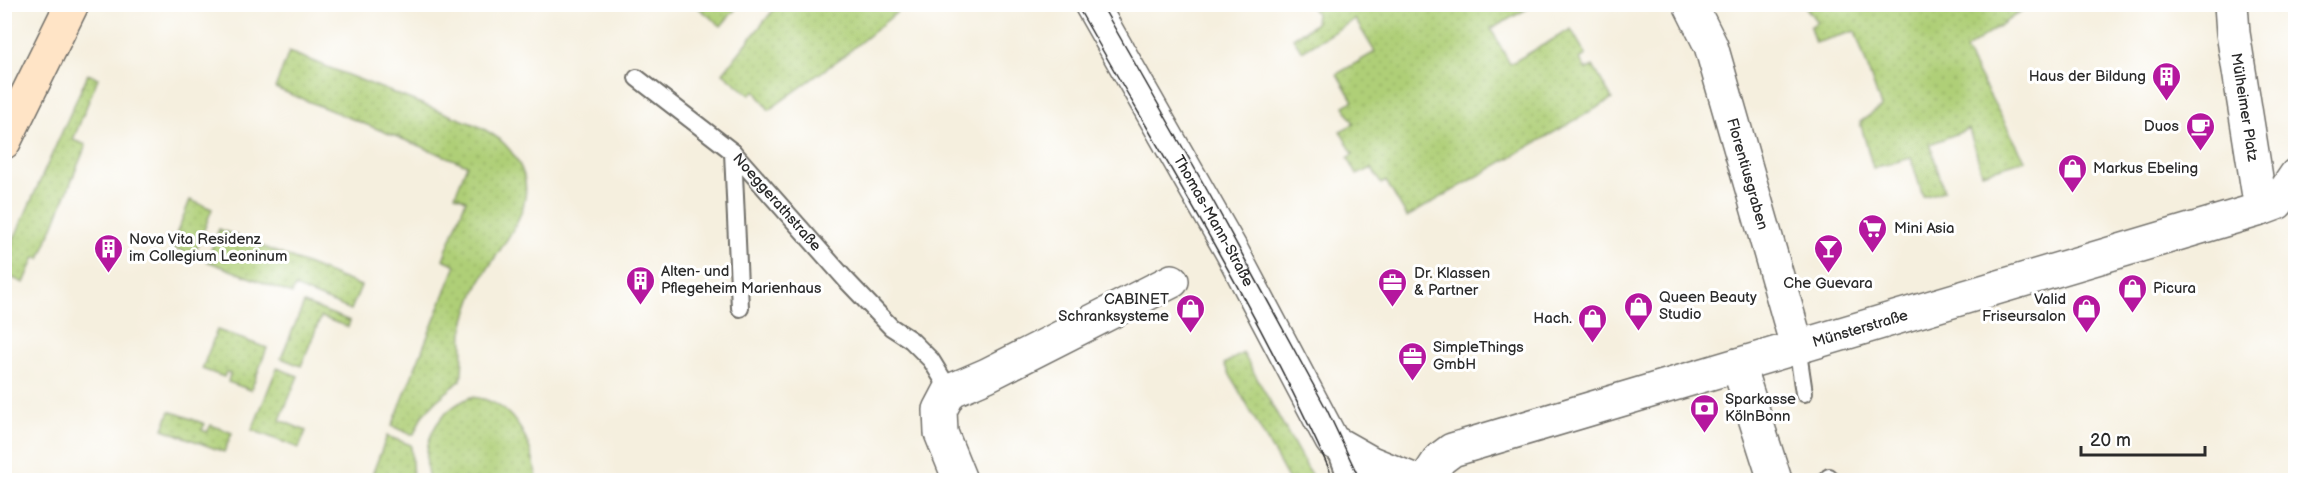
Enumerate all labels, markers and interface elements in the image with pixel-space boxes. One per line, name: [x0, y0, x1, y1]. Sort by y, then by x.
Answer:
street label: Mülheimer Platz: [2226, 52, 2262, 163]
building icon: Haus der Bildung: [2151, 60, 2183, 102]
place label: Haus der Bildung: [2029, 67, 2146, 86]
cafe icon: Duos: [2184, 110, 2216, 152]
street label: Florentiusgraben: [1722, 116, 1772, 232]
place label: Duos: [2144, 117, 2180, 136]
street label: Noeggerathstraße: [729, 149, 825, 255]
street label: Thomas-Mann-Straße: [1169, 152, 1258, 290]
shop icon: Markus Ebeling: [2056, 152, 2088, 194]
place label: Markus Ebeling: [2093, 159, 2198, 178]
supermarket icon: Mini Asia: [1857, 212, 1889, 254]
place label: Mini Asia: [1894, 219, 1955, 238]
place label: Nova Vita Residenz im Collegium Leoninum: [129, 230, 287, 266]
building icon: Nova Vita Residenz im Collegium Leoninum: [92, 232, 124, 274]
bar icon: Che Guevara: [1812, 232, 1844, 274]
place label: Alten- und Pflegeheim Marienhaus: [661, 262, 822, 298]
building icon: Alten- und Pflegeheim Marienhaus: [624, 264, 656, 306]
place label: Dr. Klassen & Partner: [1414, 264, 1490, 300]
office icon: Dr. Klassen & Partner: [1377, 266, 1409, 308]
shop icon: Picura: [2116, 272, 2148, 314]
place label: Che Guevara: [1783, 274, 1873, 293]
place label: Picura: [2153, 279, 2196, 298]
place label: Queen Beauty Studio: [1659, 288, 1757, 324]
place label: CABINET Schranksysteme: [1058, 290, 1169, 326]
shop icon: Queen Beauty Studio: [1622, 290, 1654, 332]
place label: Valid Friseursalon: [1982, 290, 2066, 326]
shop icon: CABINET Schranksysteme: [1174, 292, 1206, 334]
shop icon: Valid Friseursalon: [2071, 292, 2103, 334]
shop icon: Hach.: [1577, 302, 1609, 344]
street label: Münsterstraße: [1810, 306, 1910, 352]
place label: Hach.: [1533, 309, 1572, 328]
place label: SimpleThings GmbH: [1433, 338, 1524, 374]
office icon: SimpleThings GmbH: [1396, 340, 1428, 382]
place label: Sparkasse KölnBonn: [1725, 390, 1796, 426]
bank icon: Sparkasse KölnBonn: [1688, 392, 1720, 434]
scale bar: [2081, 419, 2206, 457]
text: 20 m: [2090, 430, 2131, 451]

